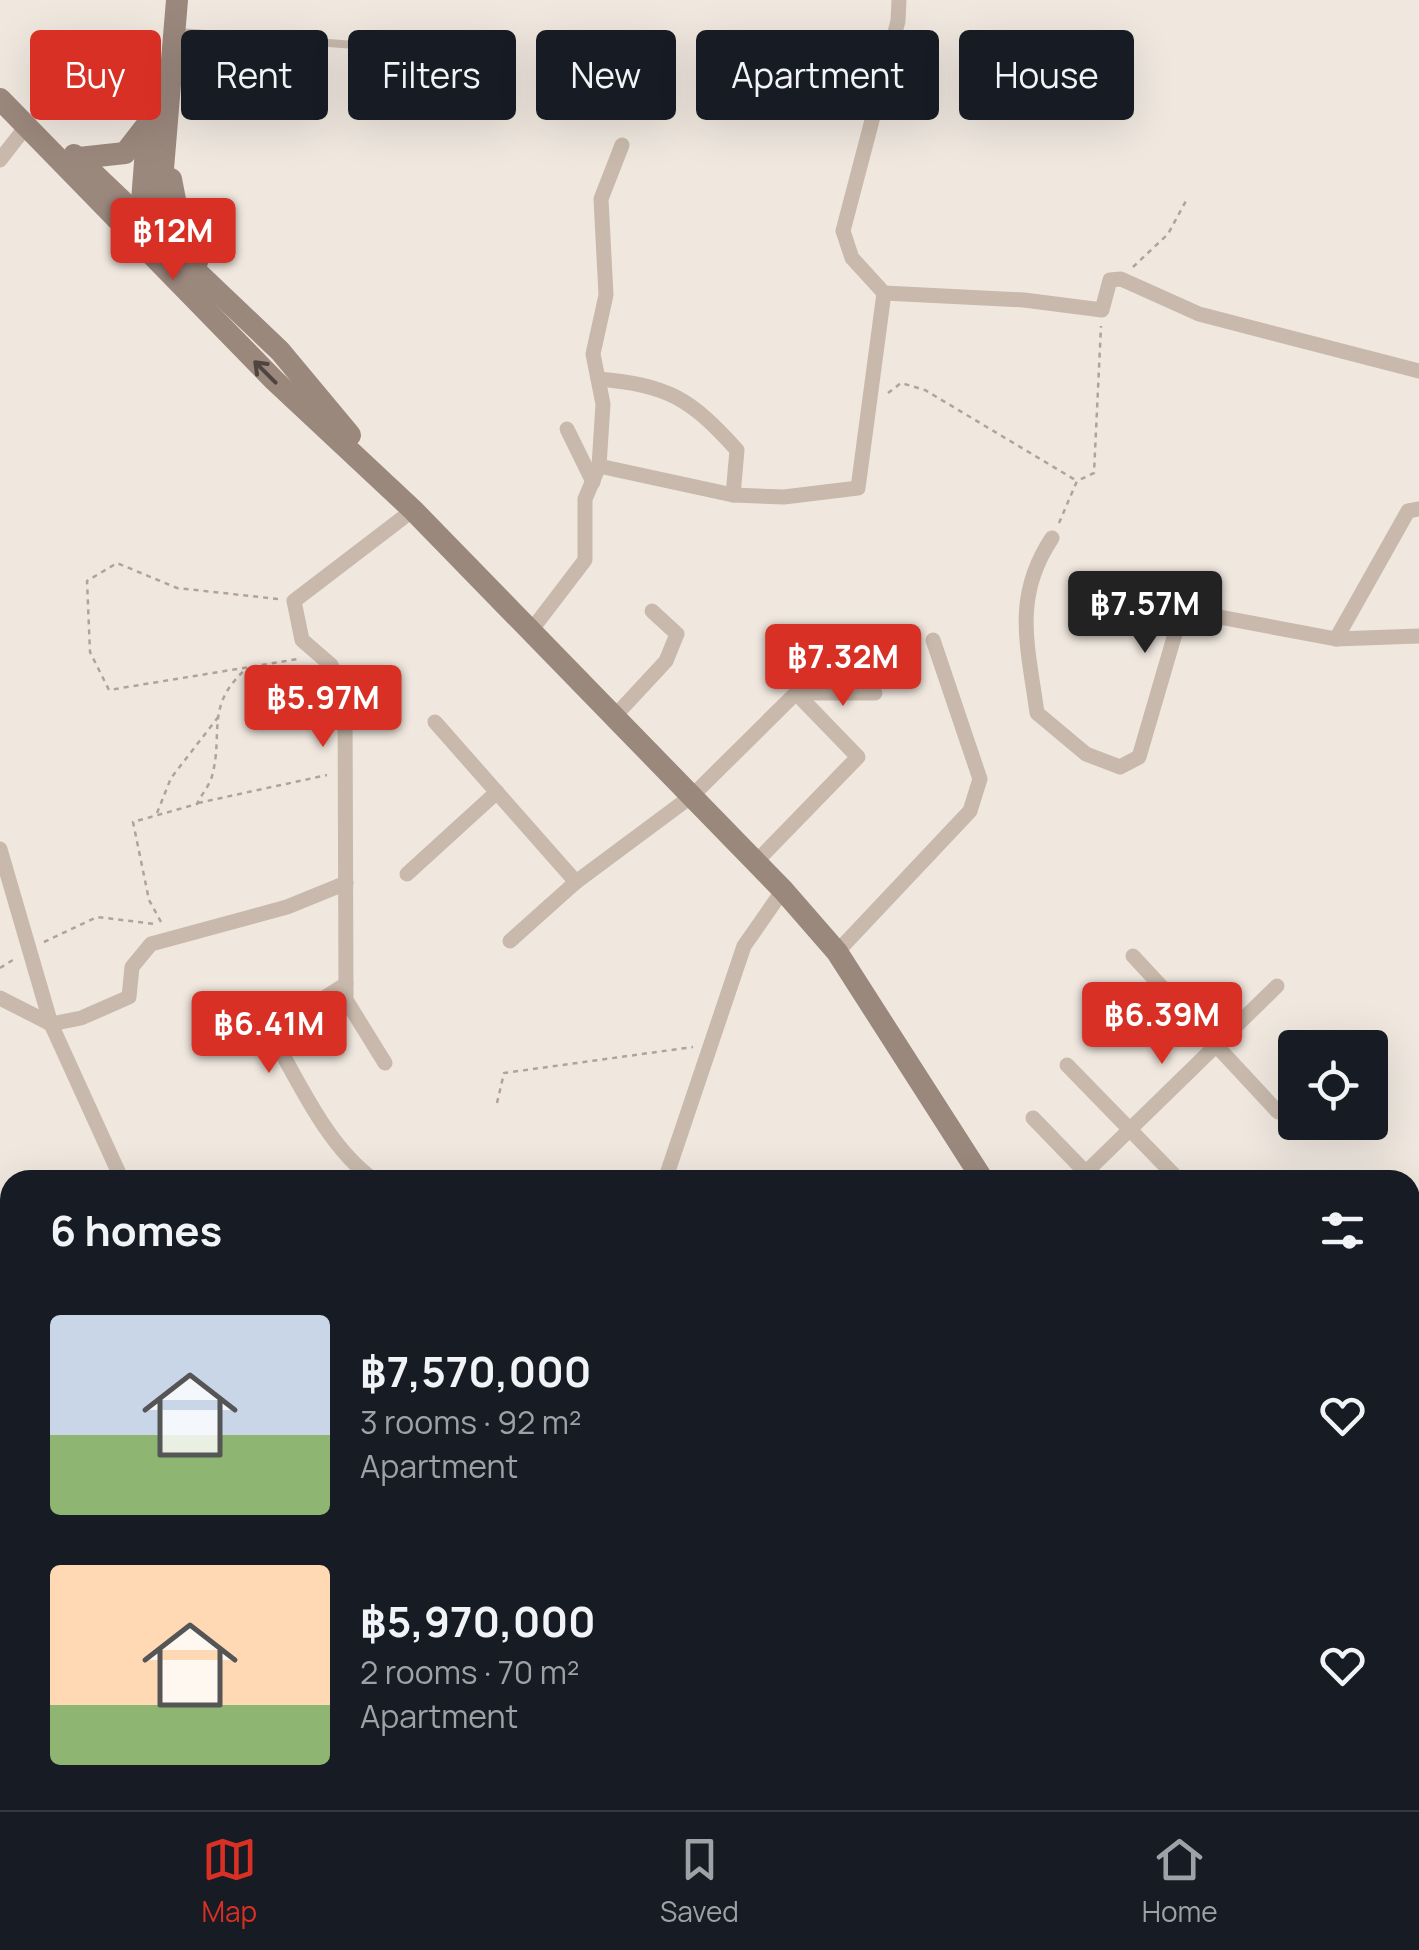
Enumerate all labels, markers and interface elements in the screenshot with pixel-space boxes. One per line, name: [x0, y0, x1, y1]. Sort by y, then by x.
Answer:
chip: Buy: [30, 30, 161, 120]
chip: Rent: [181, 30, 328, 120]
chip: Filters: [348, 30, 516, 120]
chip: New: [536, 30, 676, 120]
chip: Apartment: [696, 30, 939, 120]
chip: House: [959, 30, 1134, 120]
pin: ฿12M: [114, 198, 232, 283]
text: ฿12M: [133, 208, 213, 252]
one-way arrow: [254, 360, 278, 384]
pin: ฿7.57M: [1064, 571, 1226, 656]
text: ฿7.57M: [1090, 581, 1200, 625]
pin: ฿7.32M: [762, 624, 924, 709]
text: ฿7.32M: [787, 634, 899, 678]
pin: ฿5.97M: [242, 665, 404, 750]
text: ฿5.97M: [266, 675, 380, 719]
pin: ฿6.39M: [1081, 982, 1243, 1067]
pin: ฿6.41M: [188, 991, 350, 1076]
text: ฿6.39M: [1104, 992, 1220, 1036]
text: ฿6.41M: [214, 1001, 324, 1045]
map controls: [1278, 1030, 1388, 1140]
button: locate: [1278, 1030, 1388, 1140]
text: 6 homes: [50, 1201, 222, 1259]
icon: filters: [1315, 1203, 1370, 1258]
text: ฿7,570,000: [360, 1342, 592, 1400]
icon: home: [130, 1355, 250, 1475]
icon: heart: [1315, 1388, 1370, 1443]
text: 3 rooms · 92 m²: [360, 1400, 582, 1444]
text: Apartment: [360, 1444, 518, 1488]
text: ฿5,970,000: [360, 1592, 596, 1650]
icon: home: [130, 1605, 250, 1725]
icon: heart: [1315, 1638, 1370, 1693]
text: 2 rooms · 70 m²: [360, 1650, 580, 1694]
text: Apartment: [360, 1694, 518, 1738]
tab: Map: [201, 1832, 257, 1930]
tab: Saved: [660, 1832, 739, 1930]
tab: Home: [1142, 1832, 1218, 1930]

